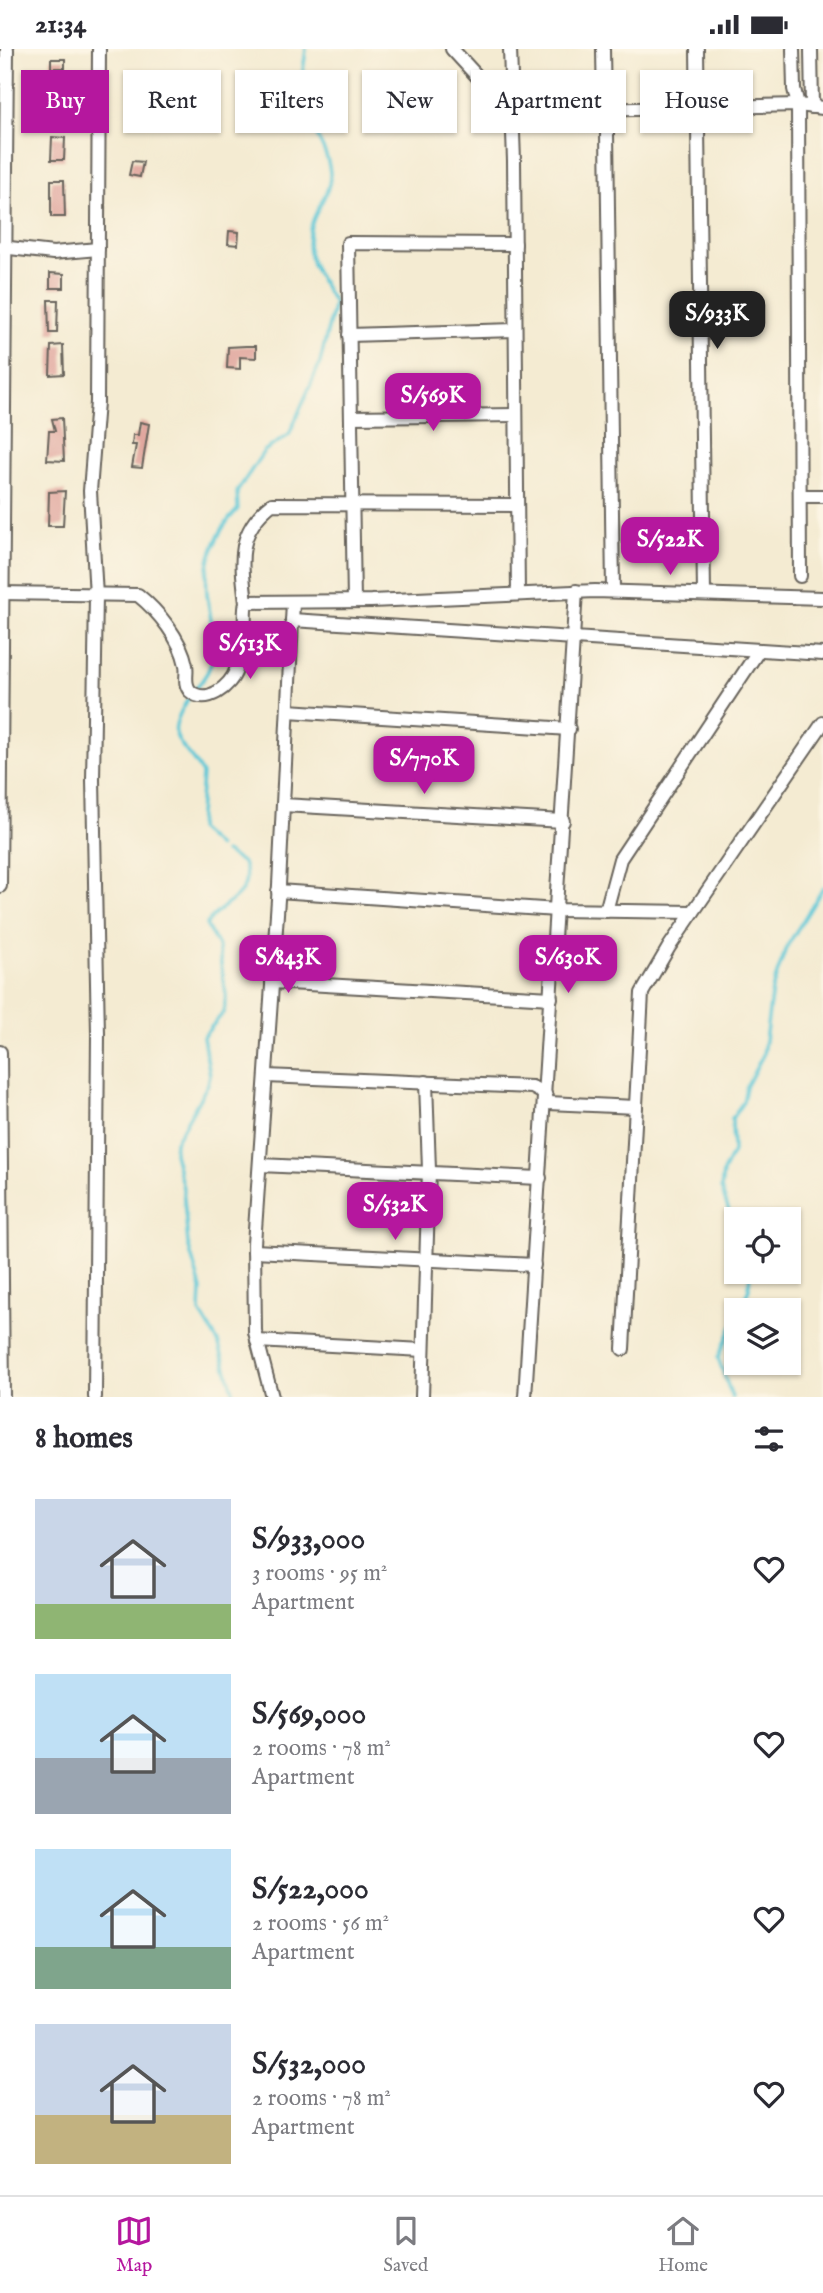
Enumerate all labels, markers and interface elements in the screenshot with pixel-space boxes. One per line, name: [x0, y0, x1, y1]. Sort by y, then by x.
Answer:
text: 21:34: [35, 8, 86, 41]
chip: Buy: [21, 70, 109, 133]
chip: Rent: [123, 70, 221, 133]
chip: Filters: [235, 70, 348, 133]
chip: New: [362, 70, 457, 133]
chip: Apartment: [471, 70, 626, 133]
chip: House: [640, 70, 753, 133]
pin: S/933K: [660, 292, 774, 351]
text: S/933K: [685, 299, 749, 328]
pin: S/569K: [376, 373, 490, 433]
text: S/569K: [401, 381, 465, 410]
pin: S/522K: [613, 517, 727, 577]
text: S/522K: [637, 525, 703, 554]
pin: S/513K: [193, 621, 307, 681]
text: S/513K: [219, 629, 281, 658]
pin: S/770K: [367, 737, 481, 796]
text: S/770K: [389, 744, 459, 773]
pin: S/843K: [231, 935, 345, 995]
pin: S/630K: [511, 935, 625, 995]
text: S/843K: [255, 943, 321, 972]
text: S/630K: [535, 943, 601, 972]
pin: S/532K: [338, 1183, 452, 1242]
text: S/532K: [363, 1190, 427, 1219]
map controls: [724, 1207, 801, 1375]
button: locate: [724, 1207, 801, 1284]
button: layers: [724, 1298, 801, 1375]
text: 8 homes: [35, 1420, 133, 1458]
icon: filters: [750, 1420, 788, 1458]
text: S/933,000: [252, 1521, 365, 1559]
icon: home: [91, 1527, 175, 1611]
icon: heart: [750, 1550, 788, 1588]
text: 3 rooms · 95 m²: [252, 1559, 387, 1588]
text: Apartment: [252, 1588, 355, 1617]
text: S/569,000: [252, 1696, 366, 1734]
icon: home: [91, 1702, 175, 1786]
icon: heart: [750, 1725, 788, 1763]
text: 2 rooms · 78 m²: [252, 1734, 391, 1763]
text: Apartment: [252, 1763, 355, 1792]
text: S/522,000: [252, 1871, 369, 1909]
icon: home: [91, 1877, 175, 1961]
icon: heart: [750, 1900, 788, 1938]
text: 2 rooms · 56 m²: [252, 1909, 389, 1938]
text: Apartment: [252, 1938, 355, 1967]
text: S/532,000: [252, 2046, 366, 2084]
icon: home: [91, 2052, 175, 2136]
icon: heart: [750, 2075, 788, 2113]
text: 2 rooms · 78 m²: [252, 2084, 391, 2113]
text: Apartment: [252, 2113, 355, 2142]
tab: Map: [115, 2212, 153, 2278]
tab: Saved: [383, 2212, 428, 2278]
tab: Home: [658, 2212, 708, 2278]

